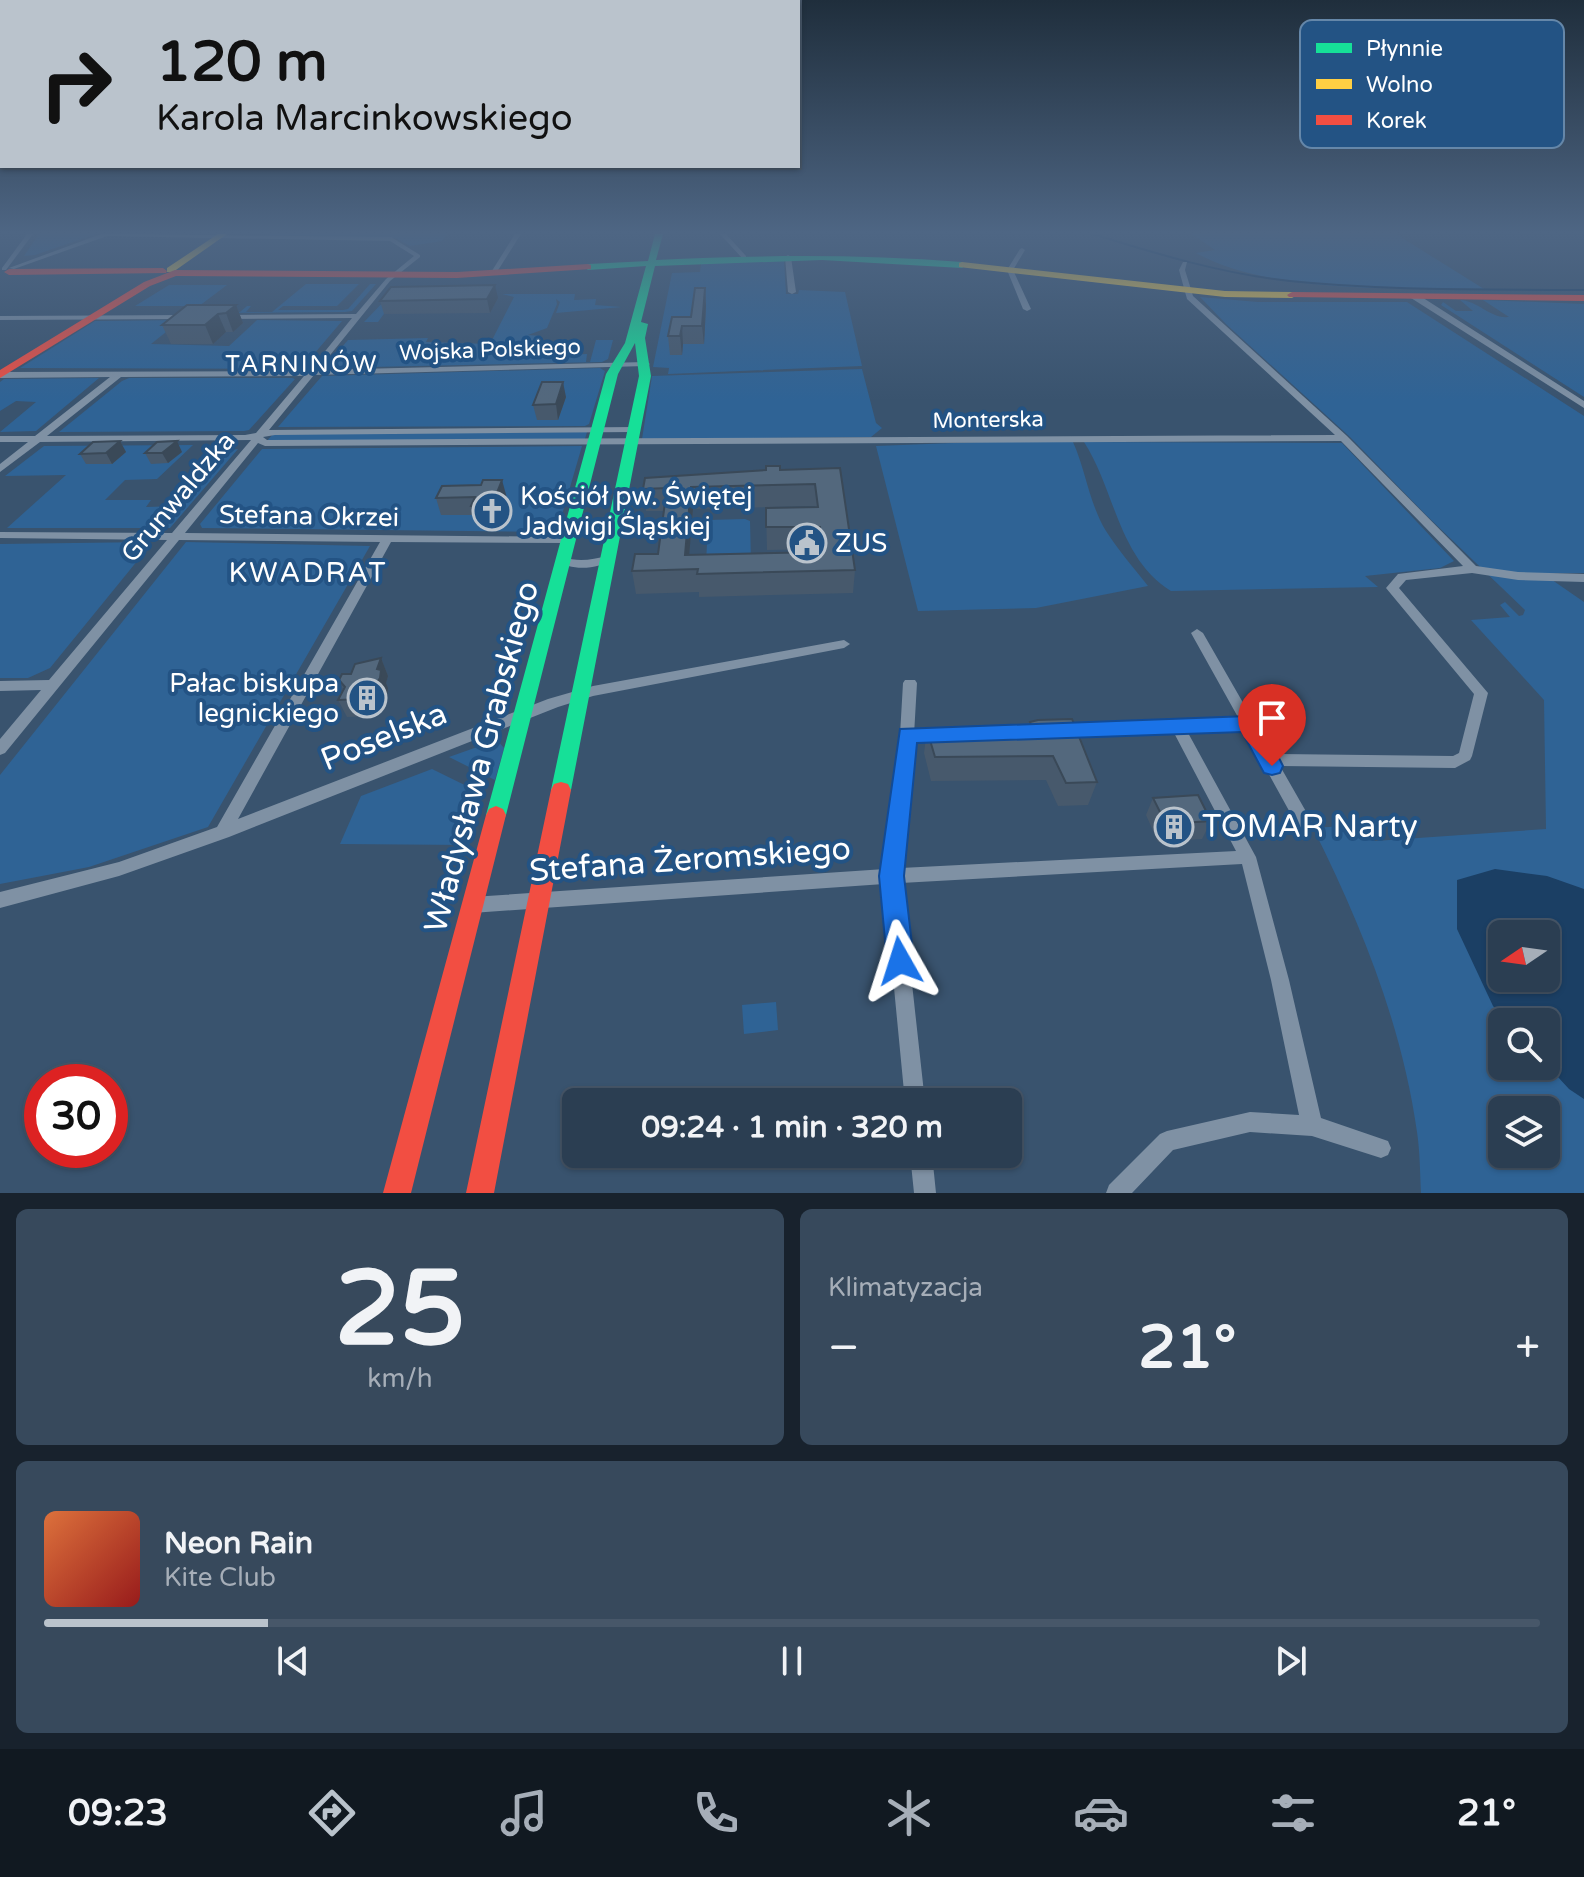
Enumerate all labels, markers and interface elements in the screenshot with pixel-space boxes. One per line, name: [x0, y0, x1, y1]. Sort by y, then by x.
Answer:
legend: [1300, 20, 1564, 148]
text: 120 m: [156, 29, 327, 96]
icon: right: [24, 32, 128, 136]
text: Płynnie: [1366, 36, 1443, 62]
text: Wolno: [1366, 72, 1433, 98]
text: Karola Marcinkowskiego: [156, 97, 573, 140]
text: Korek: [1366, 108, 1427, 134]
street label: Wojska Polskiego: [399, 334, 581, 366]
district label: TARNINÓW: [225, 349, 379, 379]
street label: Monterska: [932, 406, 1044, 434]
street label: Grunwaldzka: [115, 426, 241, 568]
place label: Kościół pw. Świętej Jadwigi Śląskiej: [520, 480, 753, 542]
church icon: Kościół pw. Świętej Jadwigi Śląskiej: [471, 490, 513, 532]
street label: Stefana Okrzei: [219, 499, 399, 533]
public building icon: ZUS: [786, 522, 828, 564]
place label: ZUS: [835, 528, 887, 559]
district label: KWADRAT: [228, 556, 388, 590]
street label: Władysława Grabskiego: [417, 577, 547, 937]
place label: Pałac biskupa legnickiego: [169, 668, 339, 729]
building icon: Pałac biskupa legnickiego: [346, 677, 388, 719]
pin: [1238, 684, 1306, 766]
street label: Poselska: [315, 695, 453, 779]
icon: arrive: [1250, 696, 1294, 740]
building icon: TOMAR Narty: [1153, 806, 1195, 848]
place label: TOMAR Narty: [1202, 808, 1418, 846]
street label: Stefana Żeromskiego: [528, 830, 852, 890]
position arrow: [858, 919, 942, 1003]
north arrow: [1488, 920, 1560, 992]
map controls: [1488, 920, 1560, 1168]
button: search: [1488, 1008, 1560, 1080]
speed limit sign: 30: [24, 1064, 128, 1168]
button: layers: [1488, 1096, 1560, 1168]
text: 09:24 · 1 min · 320 m: [641, 1109, 943, 1146]
text: 25: [335, 1248, 465, 1373]
text: Klimatyzacja: [828, 1272, 983, 1303]
text: 21°: [1138, 1312, 1236, 1384]
text: −: [828, 1322, 859, 1375]
text: +: [1515, 1322, 1540, 1375]
text: km/h: [367, 1363, 433, 1394]
text: Neon Rain: [164, 1525, 313, 1562]
text: Kite Club: [164, 1562, 276, 1593]
icon: previous: [271, 1639, 315, 1683]
icon: pause: [770, 1639, 814, 1683]
icon: next: [1269, 1639, 1313, 1683]
icon: directions: [304, 1785, 360, 1841]
icon: music: [496, 1785, 552, 1841]
icon: phone: [688, 1785, 744, 1841]
icon: climate: [881, 1785, 937, 1841]
icon: car: [1073, 1785, 1129, 1841]
icon: filters: [1265, 1785, 1321, 1841]
text: 09:23: [68, 1792, 168, 1835]
text: 21°: [1457, 1792, 1516, 1835]

